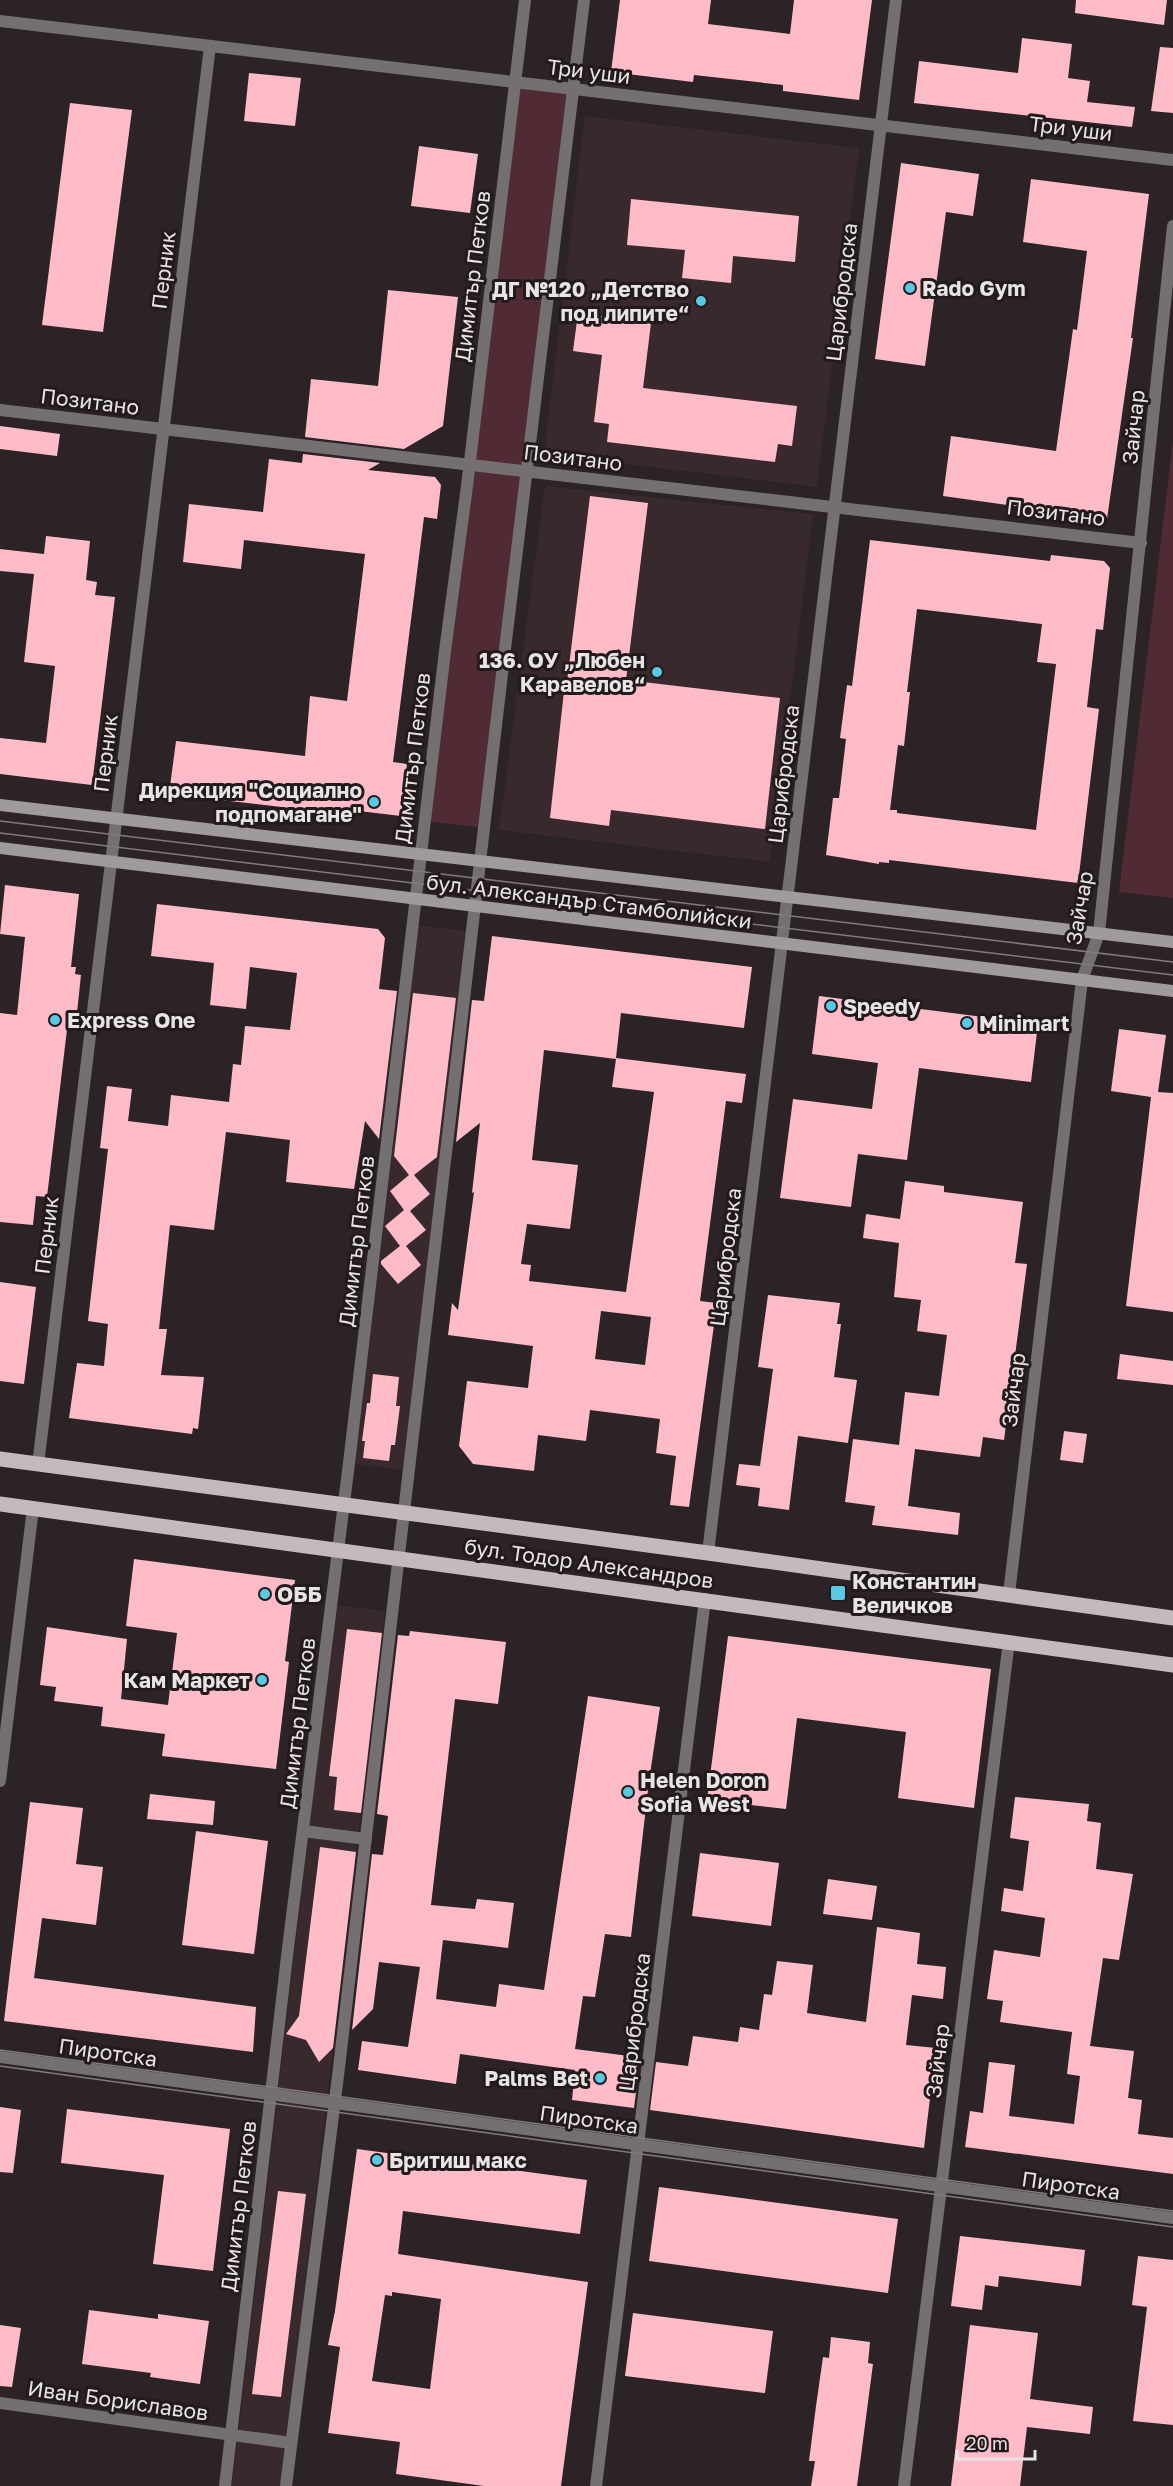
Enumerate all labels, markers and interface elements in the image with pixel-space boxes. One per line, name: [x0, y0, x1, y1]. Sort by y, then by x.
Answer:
street label: Три уши: [546, 53, 632, 89]
street label: Три уши: [1028, 110, 1114, 146]
street label: Димитър Петков: [449, 189, 495, 363]
street label: Царибродска: [820, 221, 862, 363]
street label: Перник: [145, 229, 181, 311]
place label: Rado Gym: [922, 275, 1026, 301]
place label: ДГ №120 „Детство под липите“: [492, 276, 689, 326]
marker: Rado Gym: [903, 281, 917, 295]
marker: ДГ №120 „Детство под липите“: [694, 294, 708, 308]
street label: Позитано: [39, 382, 141, 420]
street label: Зайчар: [1116, 389, 1150, 465]
street label: Позитано: [522, 438, 624, 476]
street label: Позитано: [1005, 493, 1107, 531]
place label: 136. ОУ „Любен Каравелов“: [479, 647, 645, 697]
marker: 136. ОУ „Любен Каравелов“: [650, 665, 664, 679]
street label: Димитър Петков: [389, 671, 435, 845]
street label: Царибродска: [762, 703, 804, 845]
street label: Перник: [87, 712, 123, 794]
place label: Дирекция "Социално подпомагане": [139, 777, 362, 827]
marker: Дирекция "Социално подпомагане": [367, 795, 381, 809]
street label: бул. Александър Стамболийски: [425, 868, 753, 934]
street label: Зайчар: [1060, 869, 1098, 947]
place label: Speedy: [843, 993, 921, 1019]
marker: Speedy: [824, 999, 838, 1013]
place label: Express One: [67, 1007, 196, 1033]
place label: Minimart: [979, 1010, 1069, 1036]
marker: Express One: [48, 1013, 62, 1027]
marker: Minimart: [960, 1016, 974, 1030]
street label: Димитър Петков: [333, 1154, 379, 1328]
street label: Царибродска: [704, 1186, 746, 1328]
street label: Перник: [28, 1194, 64, 1276]
street label: Зайчар: [996, 1351, 1030, 1429]
street label: бул. Тодор Александров: [463, 1533, 715, 1593]
place label: Константин Величков: [852, 1568, 976, 1618]
place label: ОББ: [277, 1581, 322, 1607]
marker: Константин Величков: [829, 1584, 847, 1602]
marker: ОББ: [258, 1587, 272, 1601]
street label: Димитър Петков: [274, 1636, 320, 1810]
place label: Кам Маркет: [124, 1667, 250, 1693]
marker: Кам Маркет: [255, 1673, 269, 1687]
place label: Helen Doron Sofia West: [640, 1767, 766, 1817]
marker: Helen Doron Sofia West: [621, 1785, 635, 1799]
street label: Царибродска: [613, 1951, 655, 2093]
street label: Зайчар: [920, 2022, 954, 2100]
street label: Пиротска: [57, 2032, 159, 2072]
place label: Palms Bet: [484, 2065, 588, 2091]
marker: Palms Bet: [593, 2071, 607, 2085]
street label: Пиротска: [538, 2099, 640, 2139]
street label: Димитър Петков: [215, 2119, 261, 2293]
place label: Бритиш макс: [389, 2147, 527, 2173]
marker: Бритиш макс: [370, 2153, 384, 2167]
street label: Пиротска: [1020, 2165, 1122, 2205]
street label: Иван Бориславов: [26, 2374, 210, 2426]
scale bar: [957, 2423, 1035, 2461]
text: 20 m: [966, 2432, 1008, 2454]

